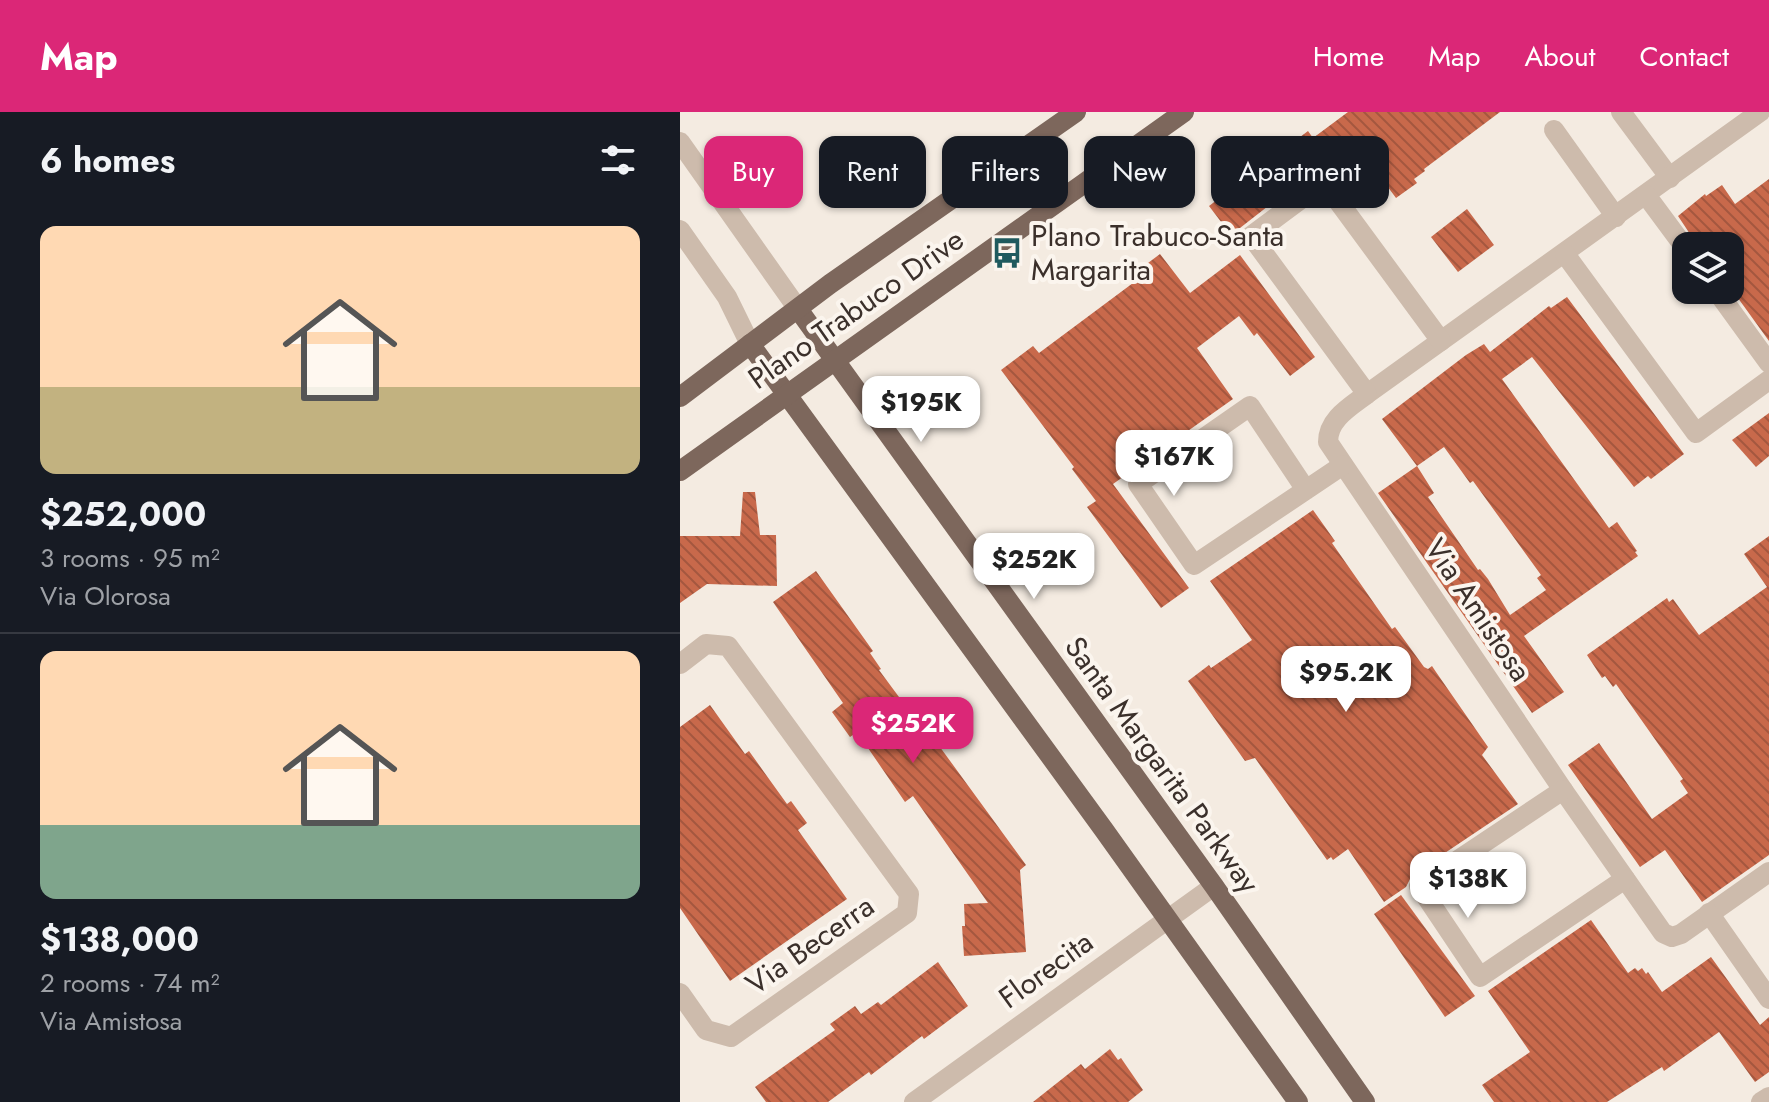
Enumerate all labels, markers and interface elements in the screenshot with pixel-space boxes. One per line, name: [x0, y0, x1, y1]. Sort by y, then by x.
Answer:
text: Map: [40, 29, 118, 84]
text: Home: [1313, 36, 1384, 77]
text: Map: [1428, 36, 1480, 77]
text: About: [1524, 36, 1596, 77]
text: Contact: [1640, 36, 1729, 77]
text: 6 homes: [40, 136, 175, 185]
chip: Buy: [704, 136, 803, 208]
chip: Rent: [819, 136, 926, 208]
chip: Filters: [942, 136, 1068, 208]
chip: New: [1084, 136, 1195, 208]
chip: Apartment: [1211, 136, 1389, 208]
icon: filters: [596, 138, 640, 182]
place label: Plano Trabuco-Santa Margarita: [1031, 214, 1284, 291]
street label: Plano Trabuco Drive: [739, 218, 972, 399]
map controls: [1672, 232, 1744, 304]
button: layers: [1672, 232, 1744, 304]
bus stop icon: Plano Trabuco-Santa Margarita: [990, 236, 1024, 270]
icon: home: [268, 278, 412, 422]
pin: $195K: [865, 376, 977, 444]
text: $195K: [880, 383, 962, 421]
pin: $167K: [1118, 430, 1230, 498]
text: $167K: [1134, 437, 1214, 475]
text: $252,000: [40, 490, 206, 539]
street label: Via Amistosa: [1415, 530, 1542, 690]
pin: $252K: [978, 533, 1090, 601]
text: 3 rooms · 95 m²: [40, 539, 220, 577]
text: $252K: [991, 540, 1077, 578]
text: Via Olorosa: [40, 577, 171, 615]
street label: Santa Margarita Parkway: [1055, 628, 1271, 903]
pin: $95.2K: [1281, 646, 1411, 714]
text: $95.2K: [1299, 653, 1393, 691]
pin: $252K: [857, 697, 969, 765]
icon: home: [268, 703, 412, 847]
text: $252K: [870, 704, 956, 742]
pin: $138K: [1412, 852, 1524, 920]
text: $138K: [1428, 859, 1508, 897]
street label: Via Becerra: [737, 885, 883, 1005]
text: $138,000: [40, 915, 199, 964]
street label: Florecita: [990, 921, 1102, 1019]
text: 2 rooms · 74 m²: [40, 964, 220, 1002]
text: Via Amistosa: [40, 1002, 182, 1040]

